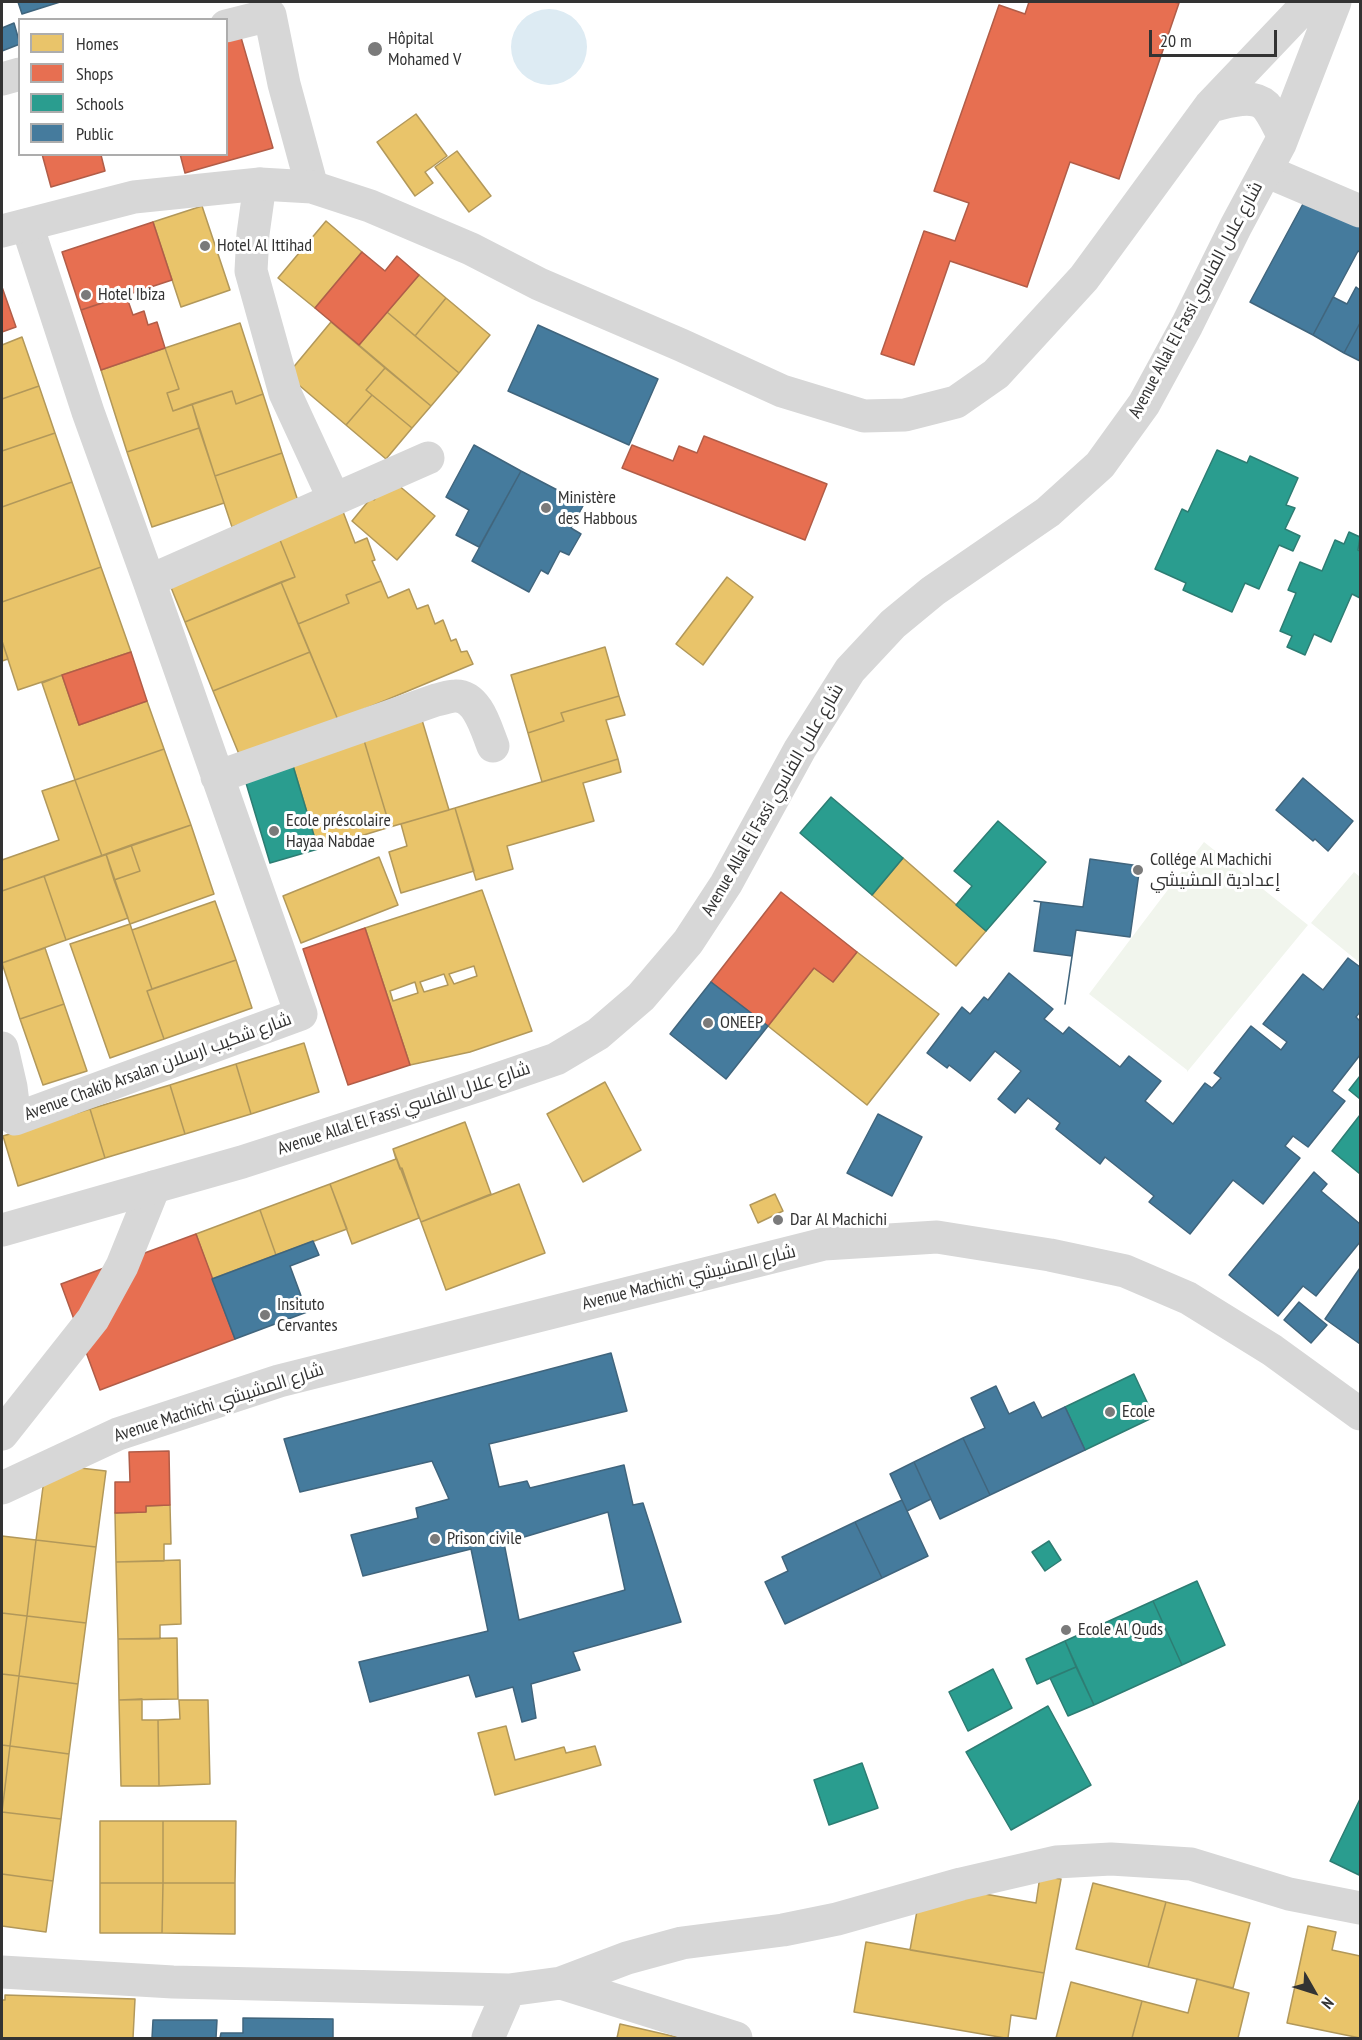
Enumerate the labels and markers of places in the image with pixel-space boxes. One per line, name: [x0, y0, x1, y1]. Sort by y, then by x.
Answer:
place label: Hôpital Mohamed V: [388, 28, 461, 70]
marker: Hôpital Mohamed V: [366, 40, 384, 58]
place label: Hotel Al Ittihad: [217, 235, 312, 257]
marker: Hotel Al Ittihad: [198, 239, 212, 253]
place label: Hotel Ibiza: [98, 284, 165, 306]
marker: Hotel Ibiza: [79, 288, 93, 302]
place label: Ministère des Habbous: [558, 487, 637, 530]
marker: Ministère des Habbous: [539, 501, 553, 515]
place label: Ecole préscolaire Hayaa Nabdae: [286, 810, 391, 852]
marker: Ecole préscolaire Hayaa Nabdae: [267, 824, 281, 838]
place label: Collége Al Machichi إعدادية المشيشي: [1150, 849, 1280, 892]
marker: Collége Al Machichi إعدادية المشيشي: [1131, 863, 1145, 877]
place label: ONEEP: [720, 1012, 763, 1034]
marker: ONEEP: [701, 1016, 715, 1030]
place label: Dar Al Machichi: [790, 1209, 887, 1231]
marker: Dar Al Machichi: [771, 1213, 785, 1227]
place label: Insituto Cervantes: [277, 1294, 338, 1336]
marker: Insituto Cervantes: [258, 1308, 272, 1322]
place label: Ecole: [1122, 1401, 1155, 1423]
marker: Ecole: [1103, 1405, 1117, 1419]
place label: Prison civile: [447, 1528, 522, 1550]
marker: Prison civile: [428, 1532, 442, 1546]
place label: Ecole Al Quds: [1078, 1619, 1163, 1641]
marker: Ecole Al Quds: [1059, 1623, 1073, 1637]

